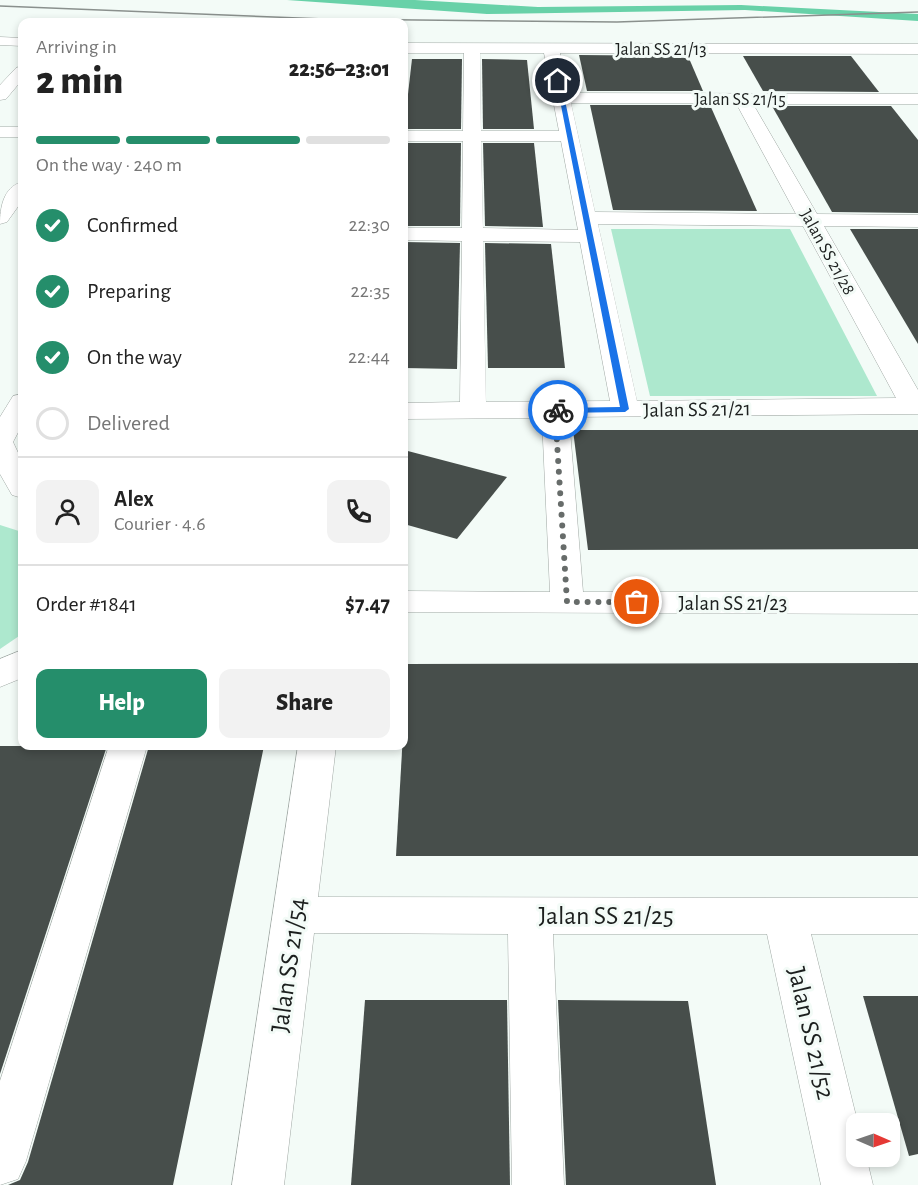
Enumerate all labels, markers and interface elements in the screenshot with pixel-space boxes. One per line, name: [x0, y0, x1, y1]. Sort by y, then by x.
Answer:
text: Arriving in: [36, 37, 117, 57]
street label: Jalan SS 21/13: [615, 41, 707, 59]
pin: [532, 55, 583, 106]
text: 22:56–23:01: [289, 58, 390, 80]
text: 2 min: [36, 62, 123, 101]
icon: home: [541, 64, 574, 97]
street label: Jalan SS 21/15: [694, 91, 786, 109]
text: On the way · 240 m: [36, 155, 182, 175]
street label: Jalan SS 21/28: [796, 207, 858, 298]
icon: check: [36, 209, 69, 242]
text: Confirmed: [87, 214, 178, 236]
text: 22:30: [348, 215, 390, 235]
icon: check: [36, 275, 69, 308]
text: Preparing: [87, 280, 171, 302]
text: 22:35: [351, 281, 390, 301]
icon: check: [36, 341, 69, 374]
text: On the way: [87, 346, 182, 368]
text: 22:44: [348, 347, 390, 367]
courier: [528, 380, 588, 440]
icon: bike: [542, 394, 575, 427]
street label: Jalan SS 21/21: [643, 398, 751, 421]
text: Delivered: [87, 412, 170, 434]
button: person: [36, 480, 99, 543]
button: phone: [327, 480, 390, 543]
text: Alex: [114, 488, 154, 510]
text: Courier · 4.6: [114, 514, 206, 534]
pin: [611, 576, 662, 627]
icon: bag: [620, 585, 653, 618]
text: Order #1841: [36, 593, 137, 615]
text: $7.47: [345, 593, 390, 615]
street label: Jalan SS 21/23: [678, 593, 788, 614]
button: Help: [36, 669, 207, 738]
button: Share: [219, 669, 390, 738]
street label: Jalan SS 21/54: [267, 896, 311, 1034]
street label: Jalan SS 21/25: [538, 903, 674, 929]
street label: Jalan SS 21/52: [783, 964, 839, 1102]
north arrow: [846, 1113, 900, 1167]
map controls: [846, 1113, 900, 1167]

